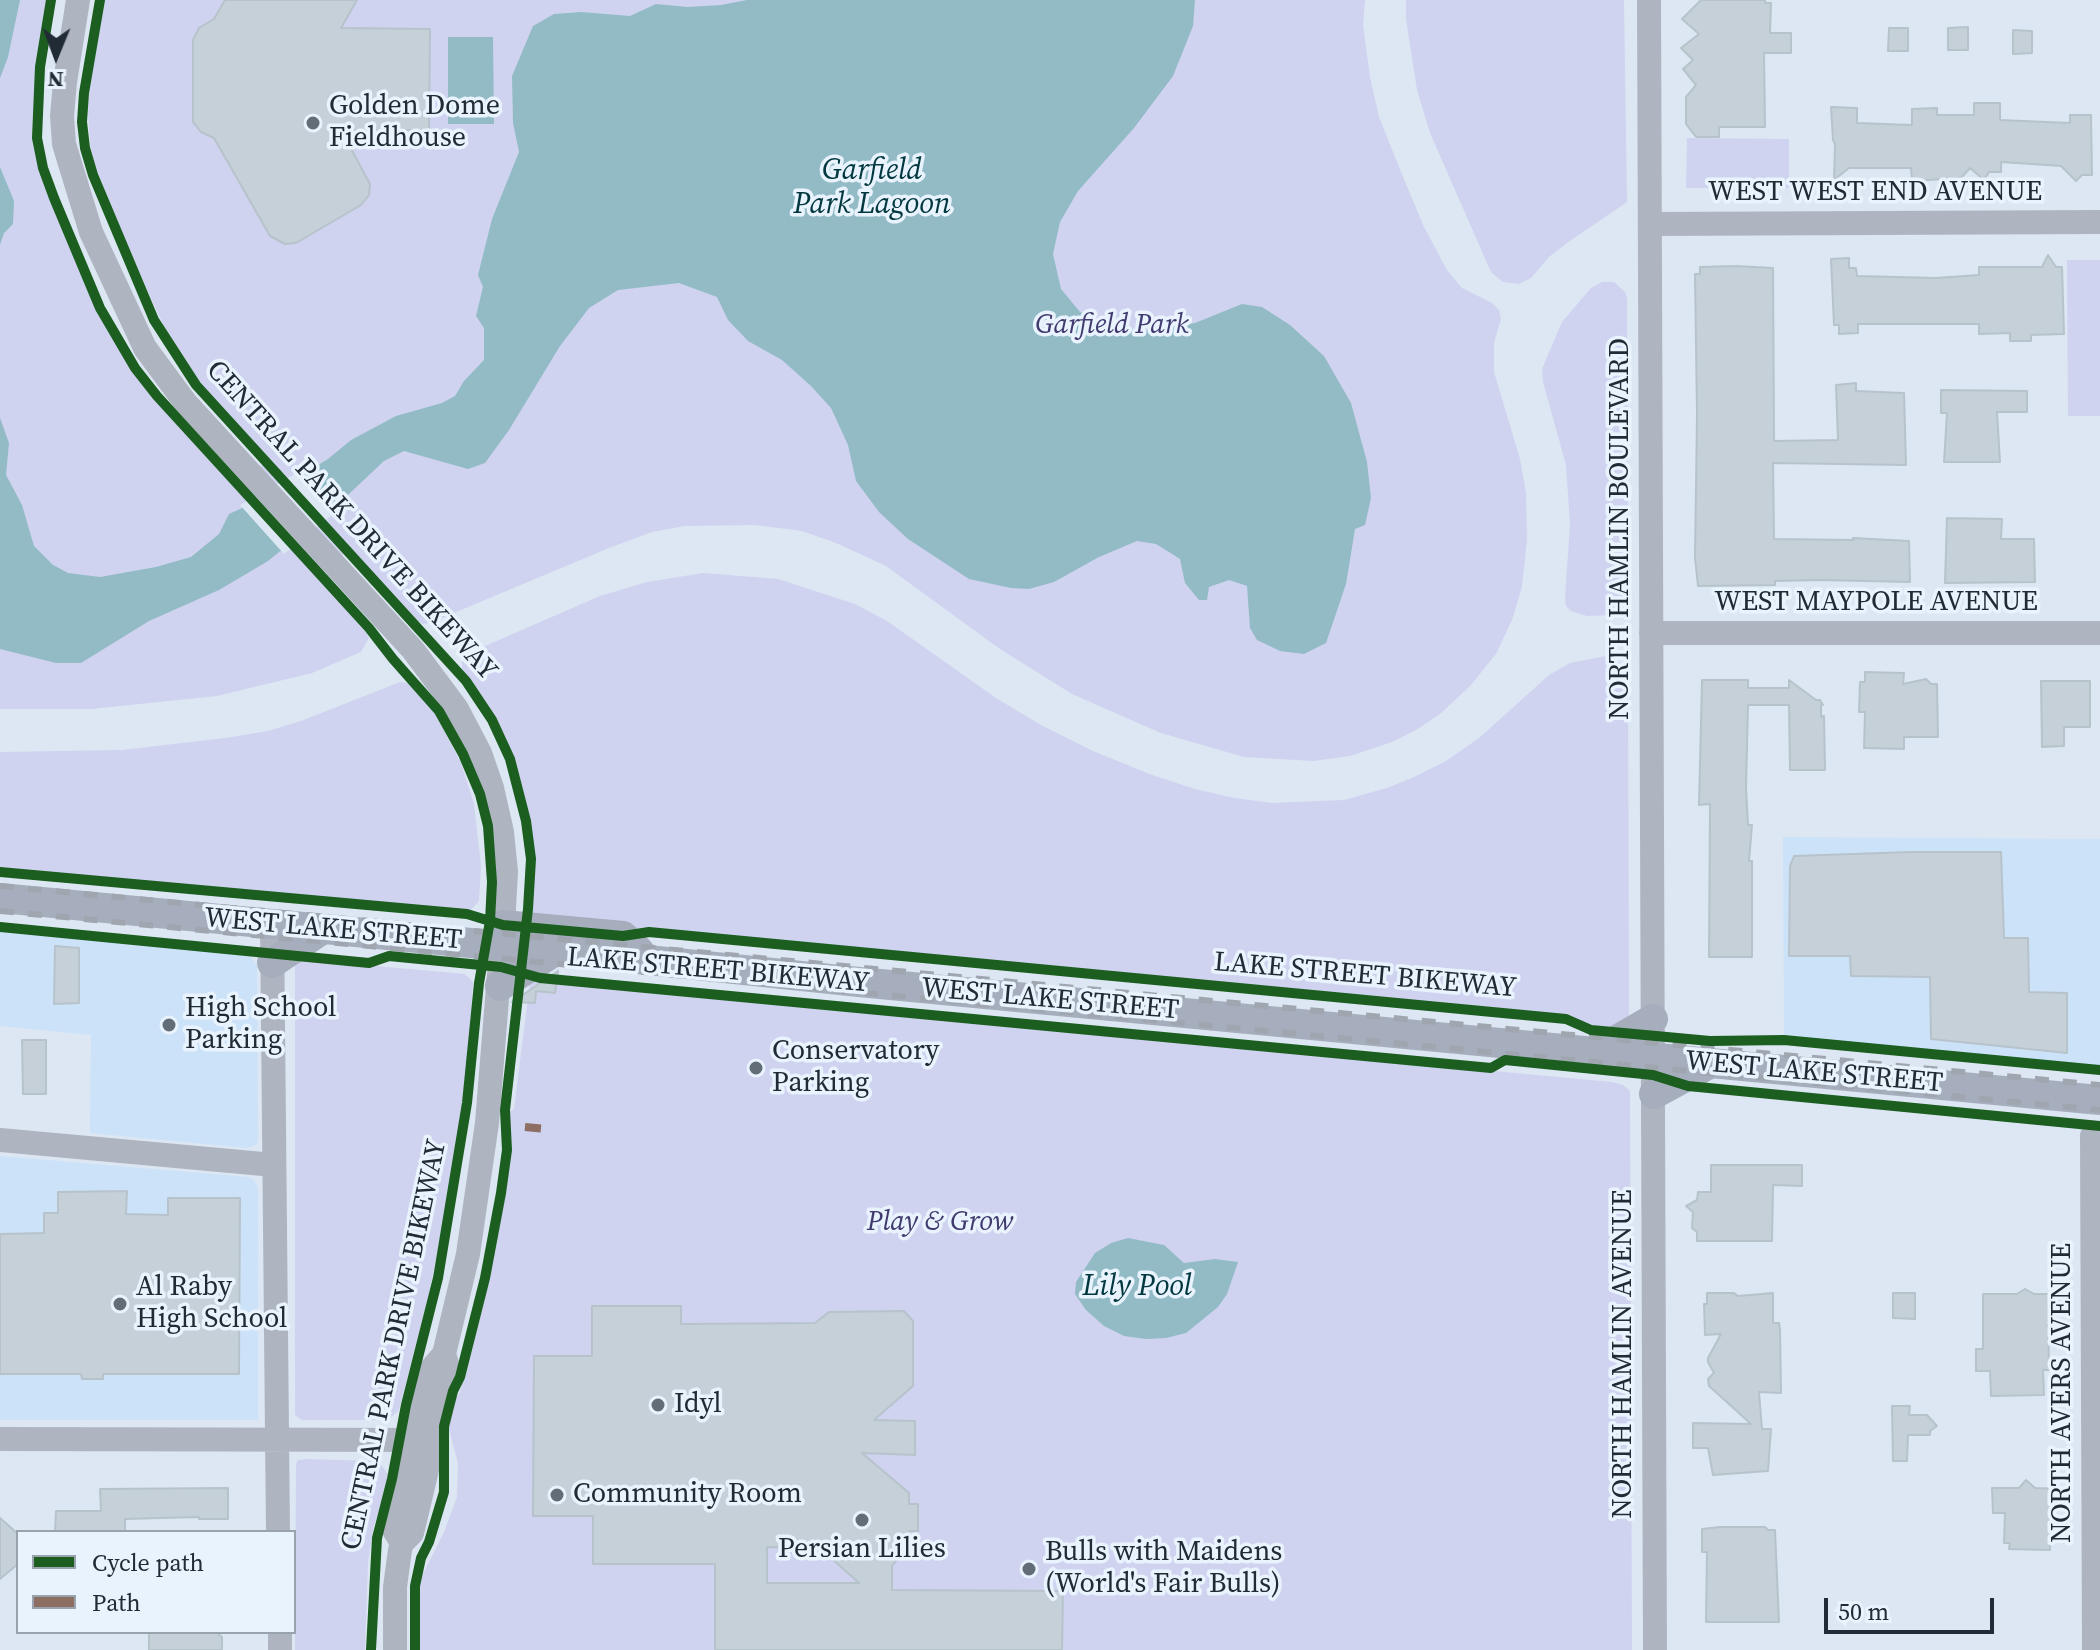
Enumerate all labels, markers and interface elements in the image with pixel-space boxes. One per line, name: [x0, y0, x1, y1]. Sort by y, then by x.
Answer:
north arrow: [16, 16, 96, 96]
text: N: [47, 65, 64, 95]
place label: Golden Dome Fieldhouse: [329, 90, 500, 156]
marker: Golden Dome Fieldhouse: [304, 114, 322, 132]
water label: Garfield Park Lagoon: [793, 153, 951, 224]
street label: WEST WEST END AVENUE: [1708, 176, 2042, 210]
park label: Garfield Park: [1035, 309, 1189, 343]
street label: NORTH HAMLIN BOULEVARD: [1604, 338, 1638, 720]
street label: CENTRAL PARK DRIVE BIKEWAY: [198, 354, 504, 688]
street label: WEST MAYPOLE AVENUE: [1714, 586, 2038, 620]
street label: WEST LAKE STREET: [203, 902, 463, 958]
street label: LAKE STREET BIKEWAY: [565, 941, 871, 1001]
street label: LAKE STREET BIKEWAY: [1212, 946, 1518, 1006]
street label: WEST LAKE STREET: [920, 972, 1180, 1028]
place label: High School Parking: [185, 992, 336, 1058]
marker: High School Parking: [160, 1016, 178, 1034]
place label: Conservatory Parking: [772, 1035, 939, 1101]
street label: WEST LAKE STREET: [1684, 1045, 1944, 1101]
marker: Conservatory Parking: [747, 1059, 765, 1077]
street label: CENTRAL PARK DRIVE BIKEWAY: [335, 1137, 455, 1553]
street label: NORTH HAMLIN AVENUE: [1607, 1189, 1641, 1519]
park label: Play & Grow: [867, 1206, 1013, 1240]
street label: NORTH AVERS AVENUE: [2046, 1243, 2080, 1543]
water label: Lily Pool: [1082, 1269, 1192, 1305]
place label: Al Raby High School: [136, 1271, 287, 1337]
marker: Al Raby High School: [111, 1295, 129, 1313]
place label: Idyl: [674, 1388, 722, 1422]
marker: Idyl: [649, 1396, 667, 1414]
place label: Community Room: [573, 1478, 802, 1512]
marker: Community Room: [548, 1486, 566, 1504]
marker: Persian Lilies: [853, 1511, 871, 1529]
legend: [16, 1530, 296, 1634]
place label: Persian Lilies: [778, 1533, 946, 1567]
place label: Bulls with Maidens (World's Fair Bulls): [1045, 1536, 1282, 1602]
text: Cycle path: [92, 1546, 204, 1579]
marker: Bulls with Maidens (World's Fair Bulls): [1020, 1560, 1038, 1578]
scale bar: [1828, 1582, 1998, 1632]
text: Path: [92, 1586, 141, 1619]
text: 50 m: [1838, 1595, 1889, 1628]

